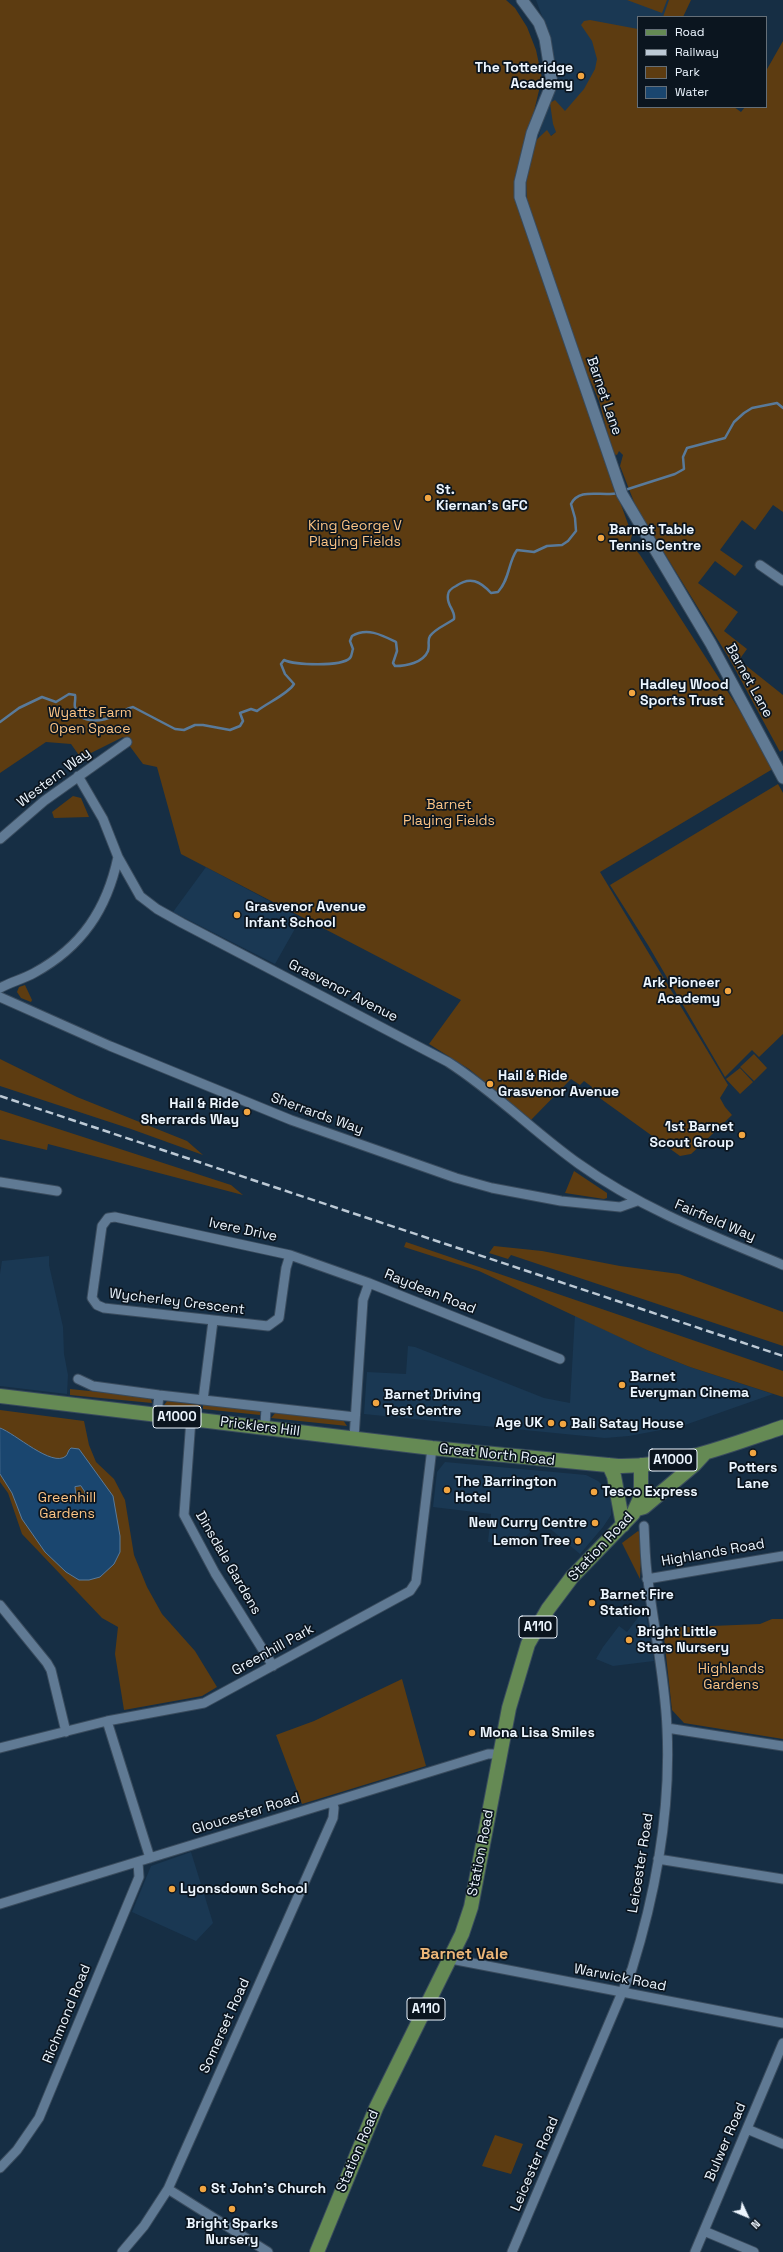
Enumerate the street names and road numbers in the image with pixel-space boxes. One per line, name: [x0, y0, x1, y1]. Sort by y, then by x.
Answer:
street label: Barnet Lane: [583, 355, 625, 437]
street label: Barnet Lane: [722, 641, 776, 721]
street label: Western Way: [14, 745, 94, 811]
street label: Grasvenor Avenue: [286, 956, 400, 1026]
street label: Sherrards Way: [268, 1089, 366, 1139]
street label: Fairfield Way: [672, 1196, 758, 1246]
street label: Ivere Drive: [207, 1215, 279, 1245]
street label: Raydean Road: [382, 1266, 478, 1318]
street label: Wycherley Crescent: [108, 1285, 246, 1319]
road number: A1000: [153, 1406, 201, 1428]
street label: Pricklers Hill: [219, 1414, 301, 1440]
street label: Great North Road: [438, 1441, 556, 1469]
road number: A1000: [649, 1449, 697, 1471]
street label: Dinsdale Gardens: [192, 1508, 264, 1618]
street label: Station Road: [565, 1509, 637, 1585]
street label: Highlands Road: [660, 1536, 766, 1570]
road number: A110: [519, 1616, 557, 1638]
street label: Greenhill Park: [229, 1621, 317, 1679]
street label: Gloucester Road: [190, 1790, 302, 1838]
street label: Station Road: [464, 1808, 498, 1898]
street label: Leicester Road: [625, 1812, 657, 1914]
street label: Warwick Road: [572, 1961, 668, 1995]
street label: Richmond Road: [39, 1962, 95, 2066]
street label: Somerset Road: [196, 1976, 254, 2076]
road number: A110: [407, 1998, 445, 2020]
street label: Bulwer Road: [702, 2100, 750, 2184]
street label: Station Road: [333, 2107, 383, 2195]
street label: Leicester Road: [508, 2114, 562, 2214]

